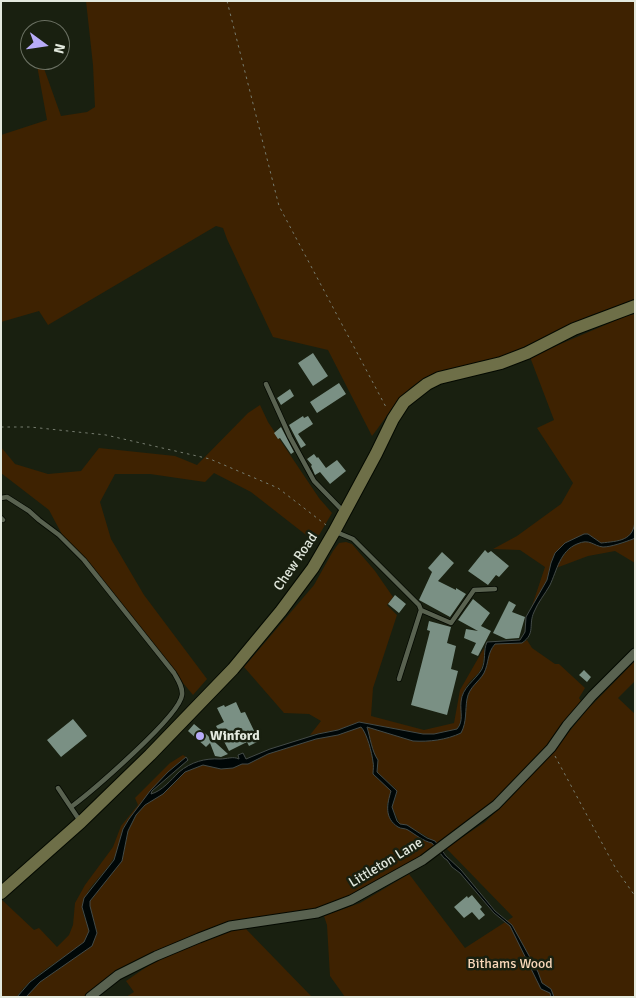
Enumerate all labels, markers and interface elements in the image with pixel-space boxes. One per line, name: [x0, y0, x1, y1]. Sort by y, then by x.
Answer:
north arrow: [20, 20, 70, 70]
text: N: [50, 42, 68, 55]
street label: Chew Road: [271, 530, 321, 594]
place label: Winford: [210, 728, 260, 744]
marker: Winford: [194, 730, 206, 742]
street label: Littleton Lane: [346, 834, 426, 892]
park label: Bithams Wood: [467, 956, 553, 972]

